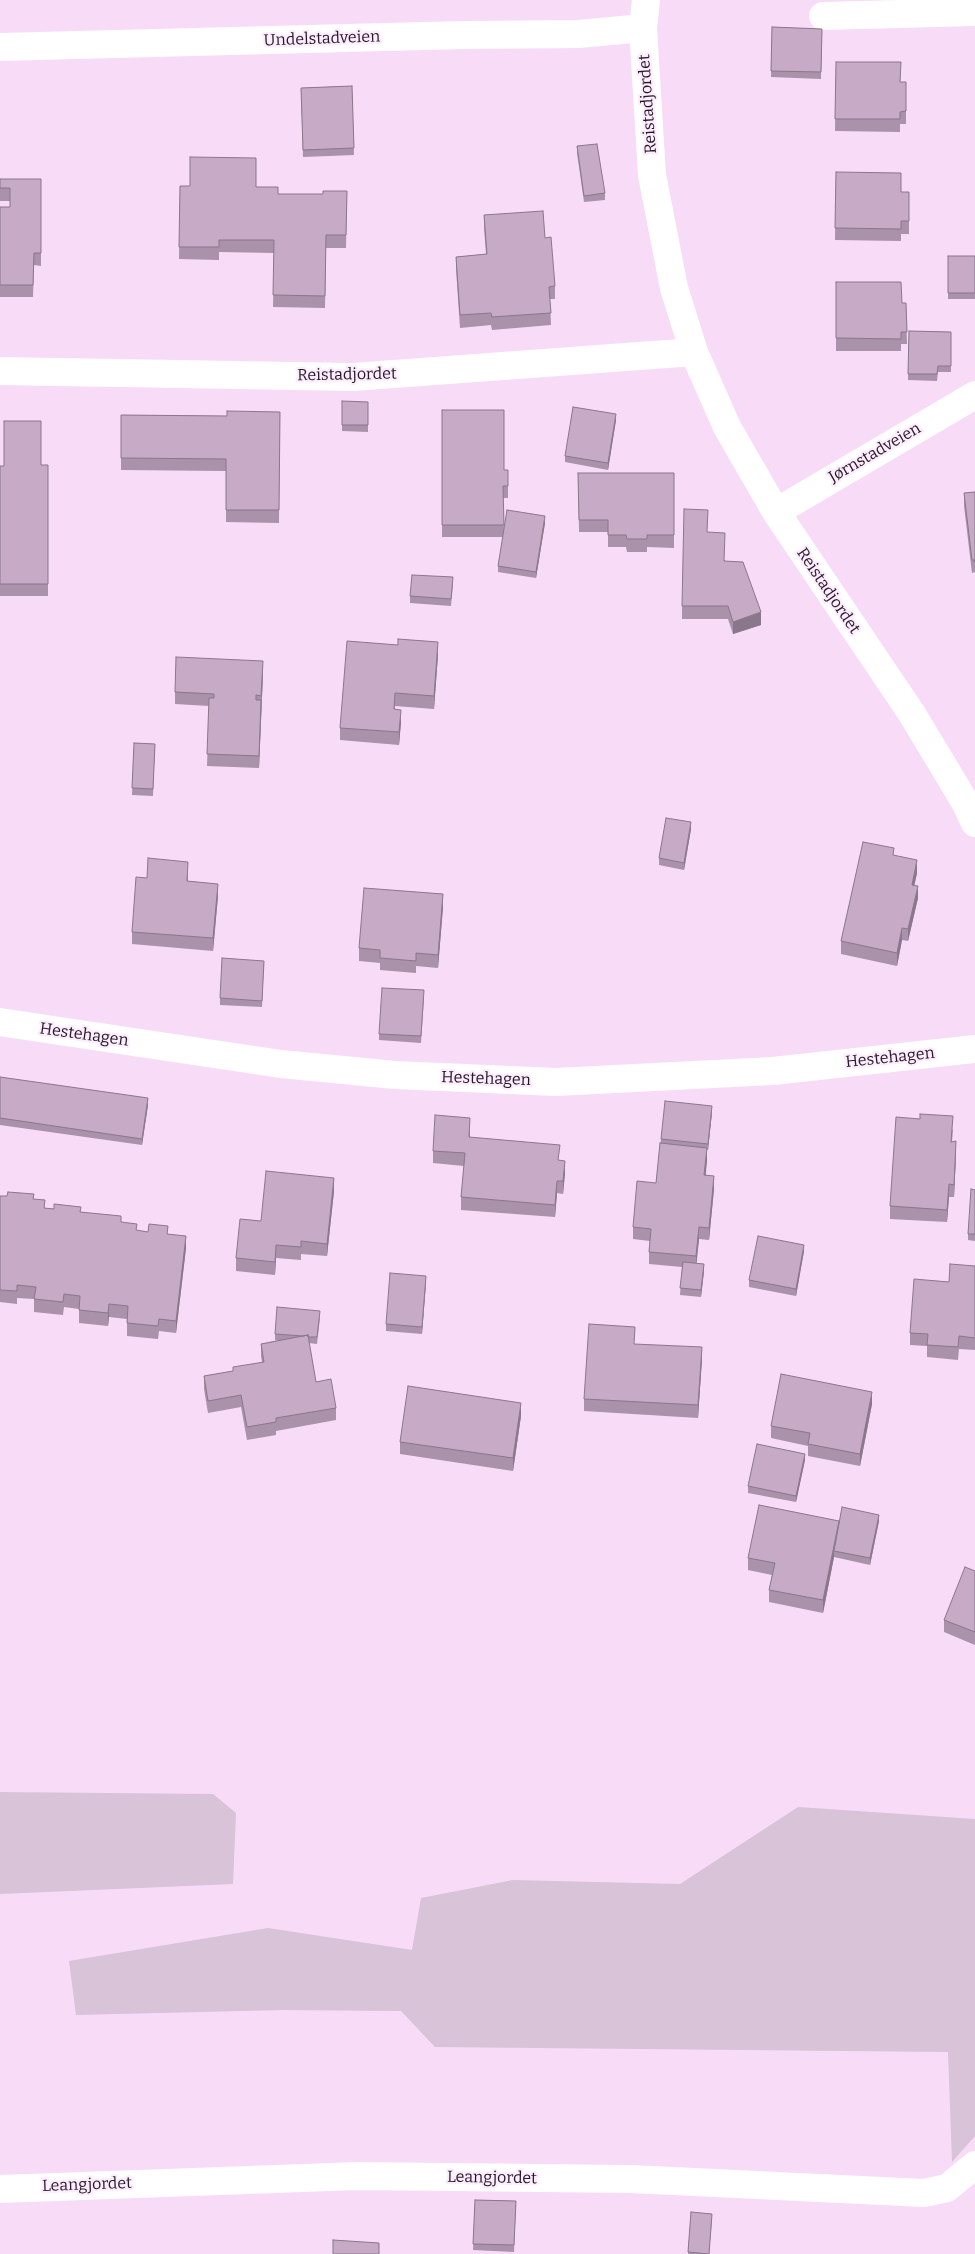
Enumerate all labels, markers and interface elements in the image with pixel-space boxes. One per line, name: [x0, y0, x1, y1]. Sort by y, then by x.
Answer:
street label: Undelstadveien: [263, 27, 381, 51]
street label: Reistadjordet: [635, 54, 661, 154]
street label: Reistadjordet: [297, 365, 397, 385]
street label: Jørnstadveien: [826, 419, 924, 487]
street label: Reistadjordet: [792, 544, 864, 638]
street label: Hestehagen: [38, 1019, 130, 1051]
street label: Hestehagen: [844, 1044, 936, 1072]
street label: Hestehagen: [441, 1068, 531, 1090]
street label: Leangjordet: [447, 2168, 537, 2188]
street label: Leangjordet: [42, 2174, 132, 2196]

